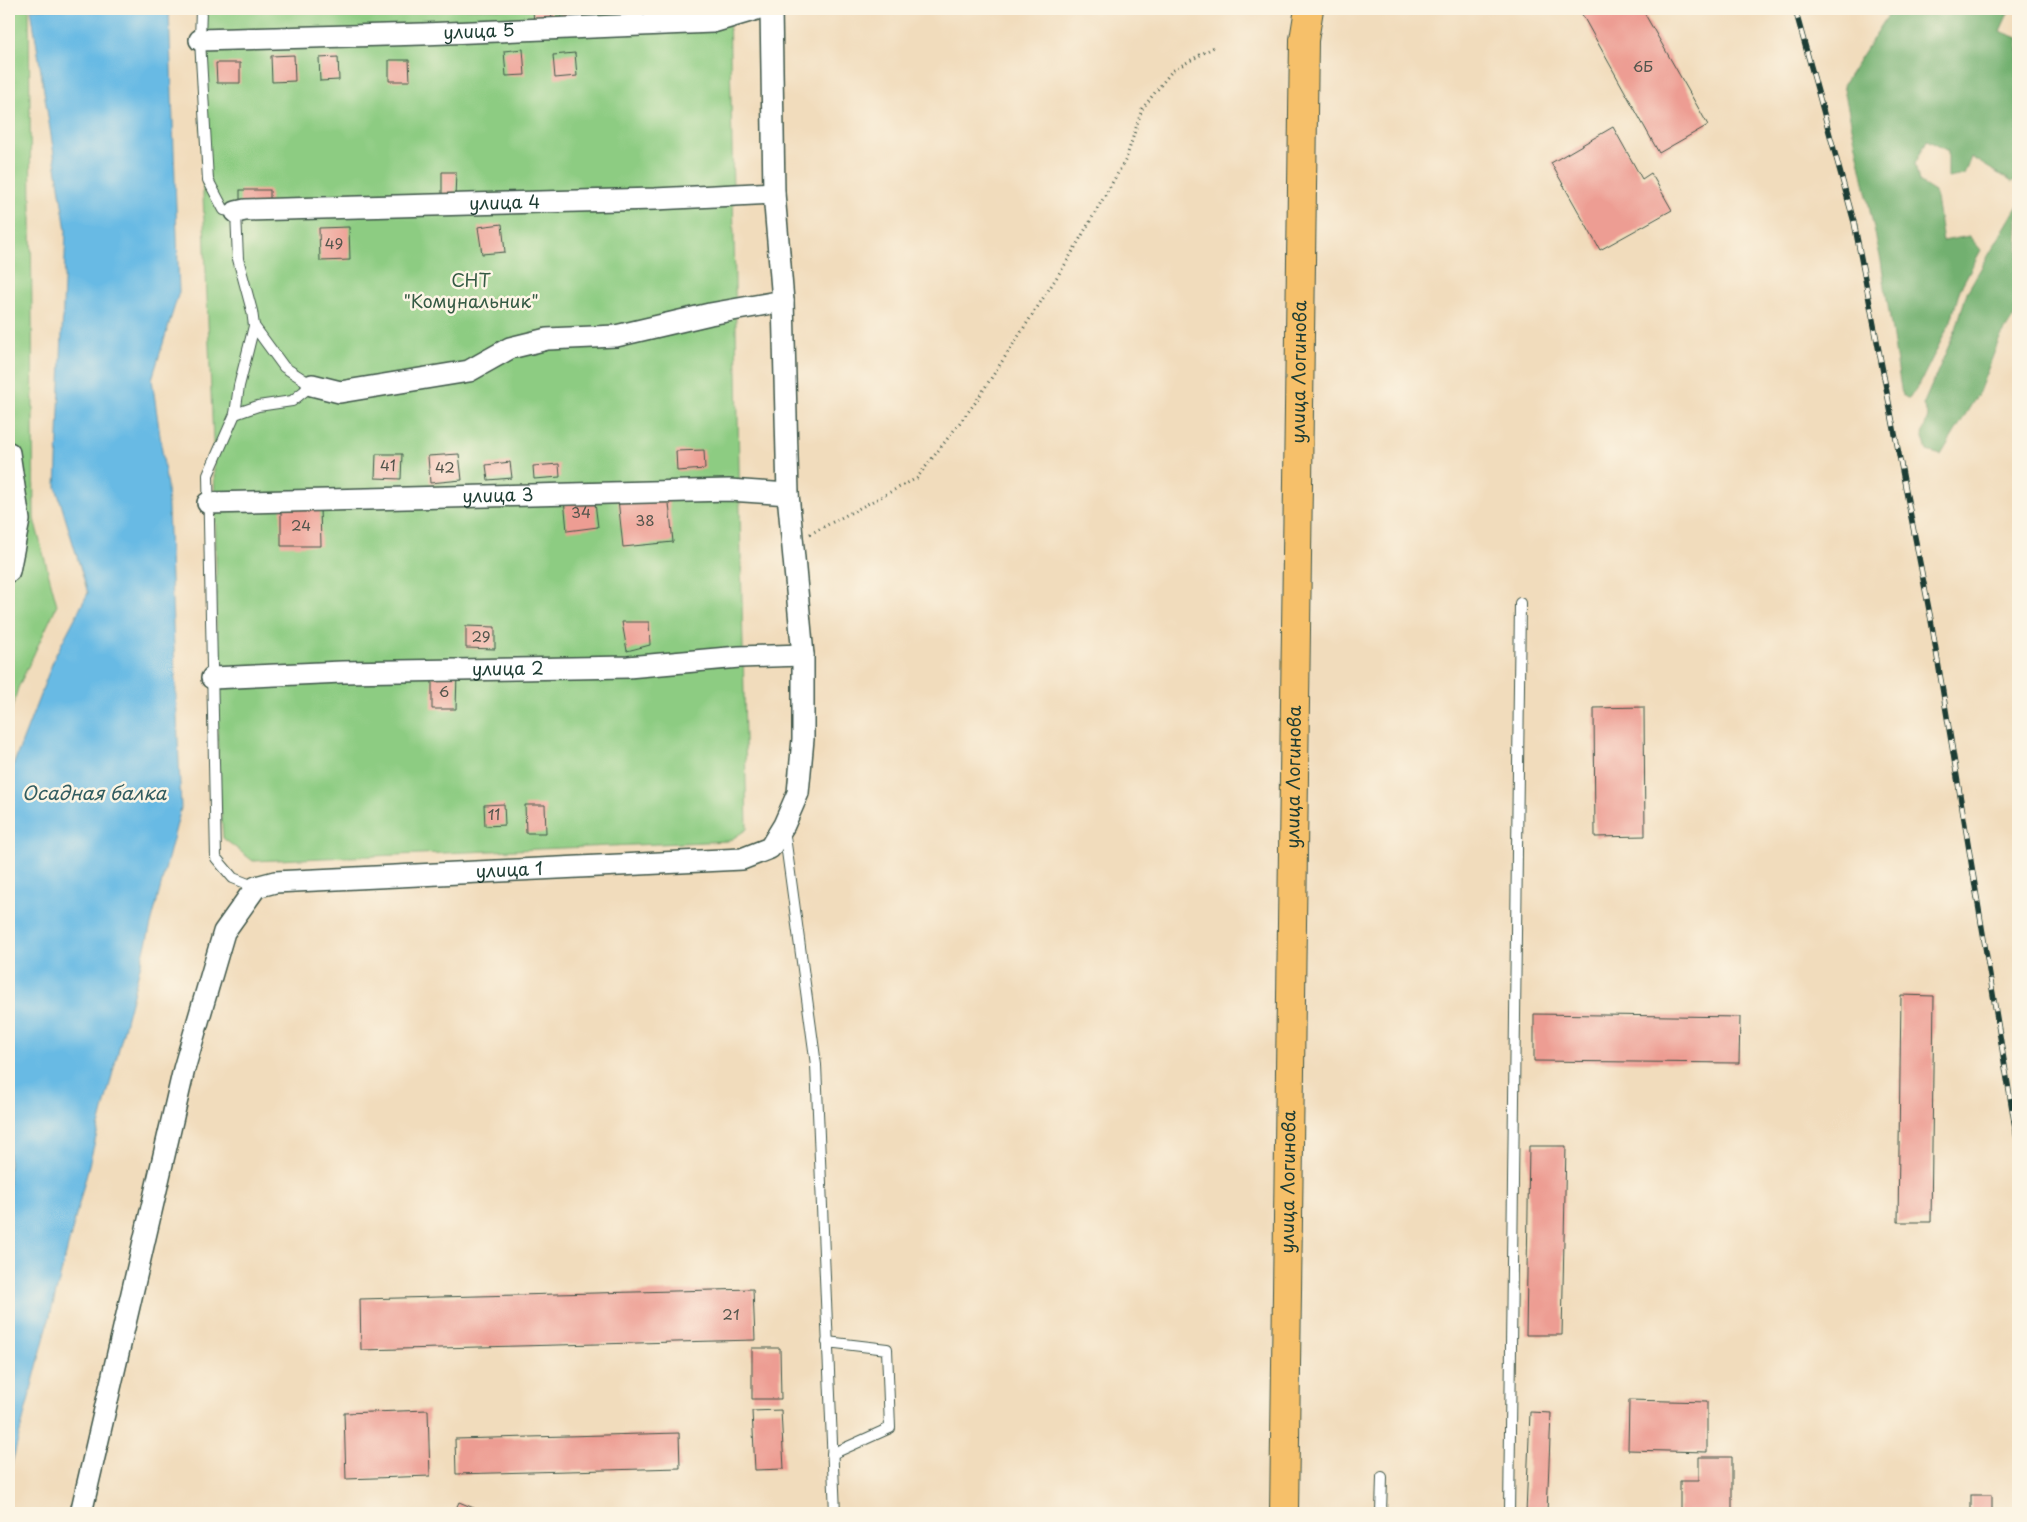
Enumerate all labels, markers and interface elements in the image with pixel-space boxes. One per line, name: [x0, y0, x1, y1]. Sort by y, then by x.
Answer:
street label: улица 5: [443, 15, 515, 45]
house number: 6Б: [1633, 54, 1653, 77]
street label: улица 4: [469, 187, 541, 216]
house number: 49: [325, 231, 343, 254]
park label: СНТ "Комунальник": [403, 266, 539, 314]
street label: улица Логинова: [1284, 300, 1312, 444]
house number: 41: [380, 453, 396, 476]
house number: 42: [435, 455, 455, 478]
street label: улица 3: [462, 480, 534, 509]
house number: 34: [571, 500, 591, 523]
house number: 38: [635, 508, 655, 531]
house number: 24: [291, 513, 311, 536]
house number: 29: [471, 624, 491, 647]
street label: улица 2: [472, 653, 544, 682]
house number: 6: [439, 679, 449, 702]
street label: улица Логинова: [1278, 705, 1307, 849]
water label: Осадная балка: [22, 778, 167, 806]
house number: 11: [488, 802, 500, 825]
street label: улица 1: [475, 854, 544, 884]
street label: улица Логинова: [1273, 1109, 1301, 1254]
house number: 21: [722, 1302, 740, 1325]

